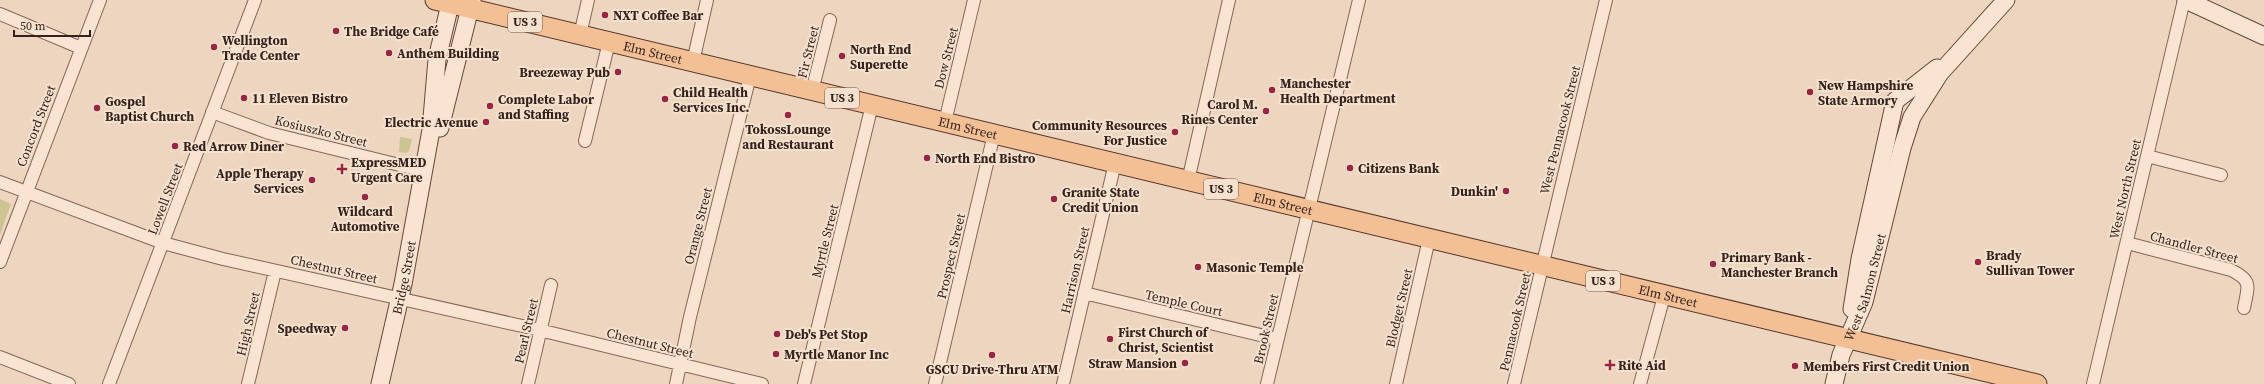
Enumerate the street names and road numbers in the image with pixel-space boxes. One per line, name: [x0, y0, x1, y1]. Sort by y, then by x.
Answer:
road number: US 3: [508, 12, 542, 32]
street label: Fir Street: [793, 23, 823, 80]
street label: Dow Street: [930, 25, 962, 91]
street label: Elm Street: [622, 37, 685, 68]
street label: West Pennacook Street: [1536, 63, 1584, 196]
street label: Concord Street: [13, 82, 60, 169]
road number: US 3: [825, 88, 859, 108]
street label: Kosiuszko Street: [273, 111, 370, 151]
street label: Elm Street: [937, 112, 1000, 143]
street label: West North Street: [2105, 137, 2145, 241]
street label: Lowell Street: [144, 160, 187, 237]
road number: US 3: [1204, 179, 1238, 199]
street label: Orange Street: [680, 185, 716, 266]
street label: Elm Street: [1252, 188, 1315, 219]
street label: Myrtle Street: [808, 202, 843, 279]
street label: Prospect Street: [933, 211, 969, 300]
street label: Harrison Street: [1057, 224, 1093, 315]
street label: Chandler Street: [2148, 227, 2241, 267]
street label: West Salmon Street: [1840, 231, 1889, 343]
street label: Bridge Street: [388, 239, 419, 316]
street label: Chestnut Street: [289, 251, 380, 287]
street label: Blodget Street: [1382, 266, 1416, 349]
street label: Pennacook Street: [1495, 270, 1535, 373]
road number: US 3: [1586, 271, 1620, 291]
street label: Elm Street: [1637, 280, 1700, 311]
street label: Temple Court: [1144, 286, 1225, 320]
street label: High Street: [232, 290, 264, 358]
street label: Brook Street: [1250, 292, 1282, 366]
street label: Pearl Street: [510, 296, 542, 365]
street label: Chestnut Street: [605, 324, 696, 362]

